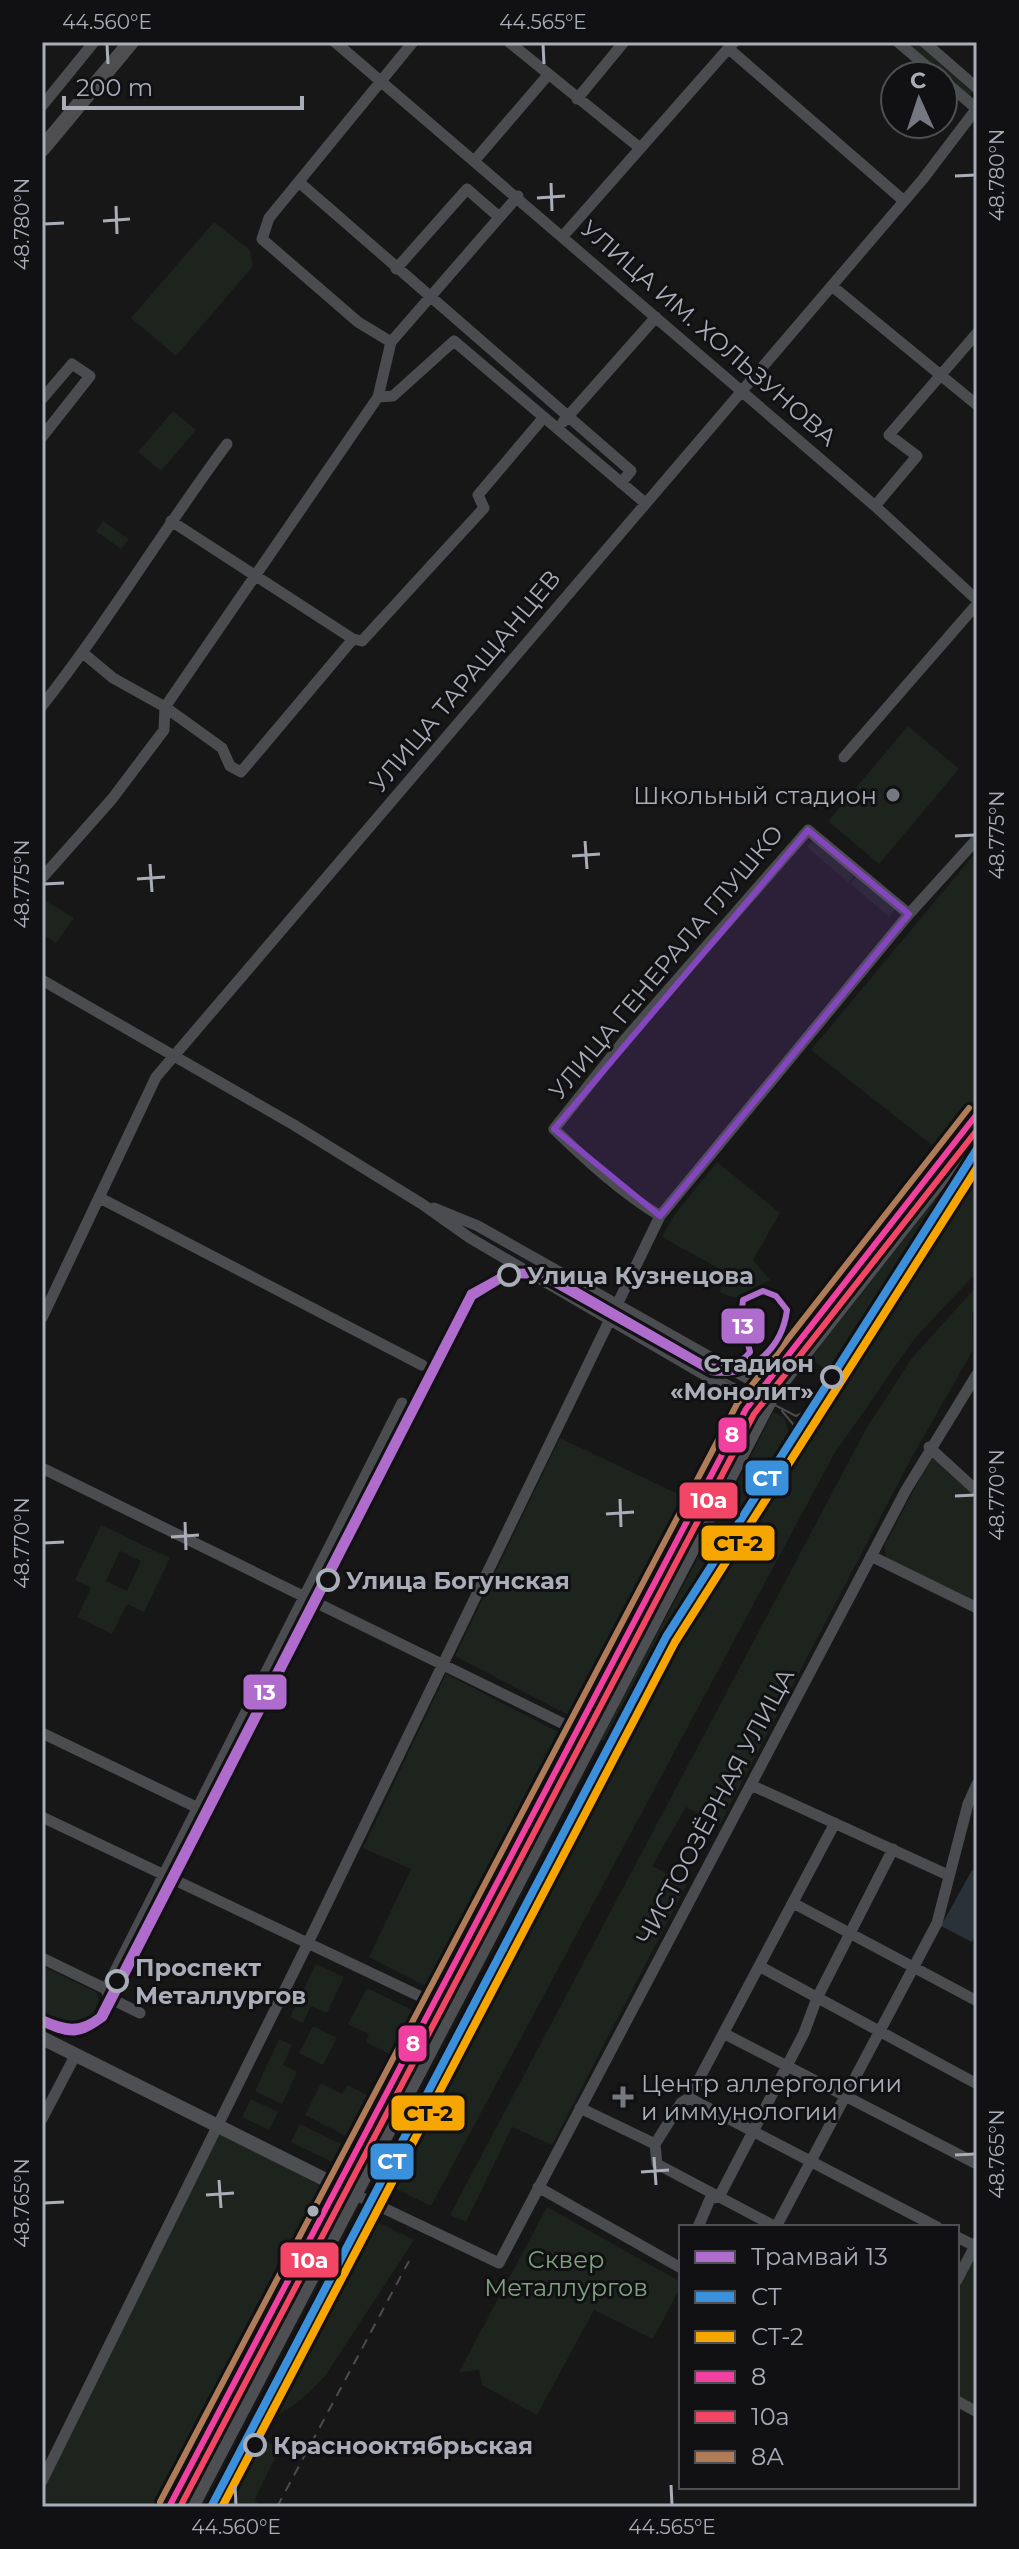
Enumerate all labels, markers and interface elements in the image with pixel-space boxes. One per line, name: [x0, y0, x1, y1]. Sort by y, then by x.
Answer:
text: 44.560°E: [62, 10, 152, 34]
text: 44.565°E: [499, 10, 587, 34]
scale bar: [64, 60, 302, 110]
north arrow: [879, 60, 959, 140]
text: С: [909, 67, 927, 94]
text: 200 m: [76, 73, 153, 102]
text: 48.780°N: [985, 129, 1009, 221]
text: 48.780°N: [10, 178, 34, 270]
street label: УЛИЦА ИМ. ХОЛЬЗУНОВА: [575, 214, 843, 452]
street label: УЛИЦА ТАРАЩАНЦЕВ: [363, 564, 567, 798]
place label: Школьный стадион: [633, 781, 877, 810]
marker: Школьный стадион: [884, 786, 902, 804]
text: 48.775°N: [985, 790, 1009, 880]
street label: УЛИЦА ГЕНЕРАЛА ГЛУШКО: [543, 819, 789, 1105]
text: 48.775°N: [10, 839, 34, 929]
place label: Улица Кузнецова: [527, 1261, 754, 1290]
marker: Улица Кузнецова: [498, 1264, 520, 1286]
line badge: 13: [720, 1307, 766, 1345]
text: 13: [732, 1313, 754, 1340]
place label: Стадион «Монолит»: [670, 1349, 814, 1406]
marker: Стадион «Монолит»: [821, 1366, 843, 1388]
line badge: 8: [717, 1416, 748, 1454]
text: 8: [725, 1421, 739, 1448]
text: 48.770°N: [985, 1449, 1009, 1541]
line badge: СТ: [744, 1459, 790, 1497]
text: СТ: [752, 1465, 782, 1492]
line badge: 10а: [678, 1481, 739, 1520]
text: 10а: [691, 1487, 727, 1514]
text: 48.770°N: [10, 1497, 34, 1589]
line badge: СТ-2: [700, 1524, 776, 1562]
text: СТ-2: [713, 1530, 763, 1557]
place label: Улица Богунская: [346, 1566, 570, 1595]
marker: Улица Богунская: [317, 1569, 339, 1591]
street label: ЧИСТООЗЁРНАЯ УЛИЦА: [630, 1663, 800, 1949]
line badge: 13: [242, 1673, 288, 1711]
text: 13: [254, 1679, 276, 1706]
place label: Проспект Металлургов: [135, 1953, 306, 2010]
marker: Проспект Металлургов: [106, 1970, 128, 1992]
line badge: 8: [397, 2024, 428, 2063]
text: 8: [406, 2030, 420, 2057]
place label: Центр аллергологии и иммунологии: [641, 2069, 902, 2126]
marker: Центр аллергологии и иммунологии: [612, 2086, 634, 2108]
line badge: СТ-2: [390, 2094, 466, 2132]
text: СТ-2: [403, 2100, 453, 2127]
text: 48.765°N: [985, 2109, 1009, 2199]
line badge: СТ: [369, 2142, 415, 2181]
text: СТ: [377, 2148, 407, 2175]
text: 48.765°N: [10, 2158, 34, 2248]
unlabelled marker: [305, 2203, 321, 2219]
legend: [679, 2225, 959, 2489]
line badge: 10а: [279, 2241, 340, 2279]
text: Трамвай 13: [751, 2242, 888, 2271]
park label: Сквер Металлургов: [484, 2245, 648, 2302]
text: 10а: [292, 2247, 328, 2274]
text: СТ: [751, 2282, 782, 2311]
text: СТ-2: [751, 2322, 804, 2351]
text: 8: [751, 2362, 766, 2391]
text: 10а: [751, 2402, 790, 2431]
place label: Краснооктябрьская: [273, 2431, 533, 2460]
marker: Краснооктябрьская: [244, 2434, 266, 2456]
text: 8А: [751, 2442, 784, 2471]
text: 44.560°E: [191, 2515, 281, 2539]
text: 44.565°E: [628, 2515, 716, 2539]

